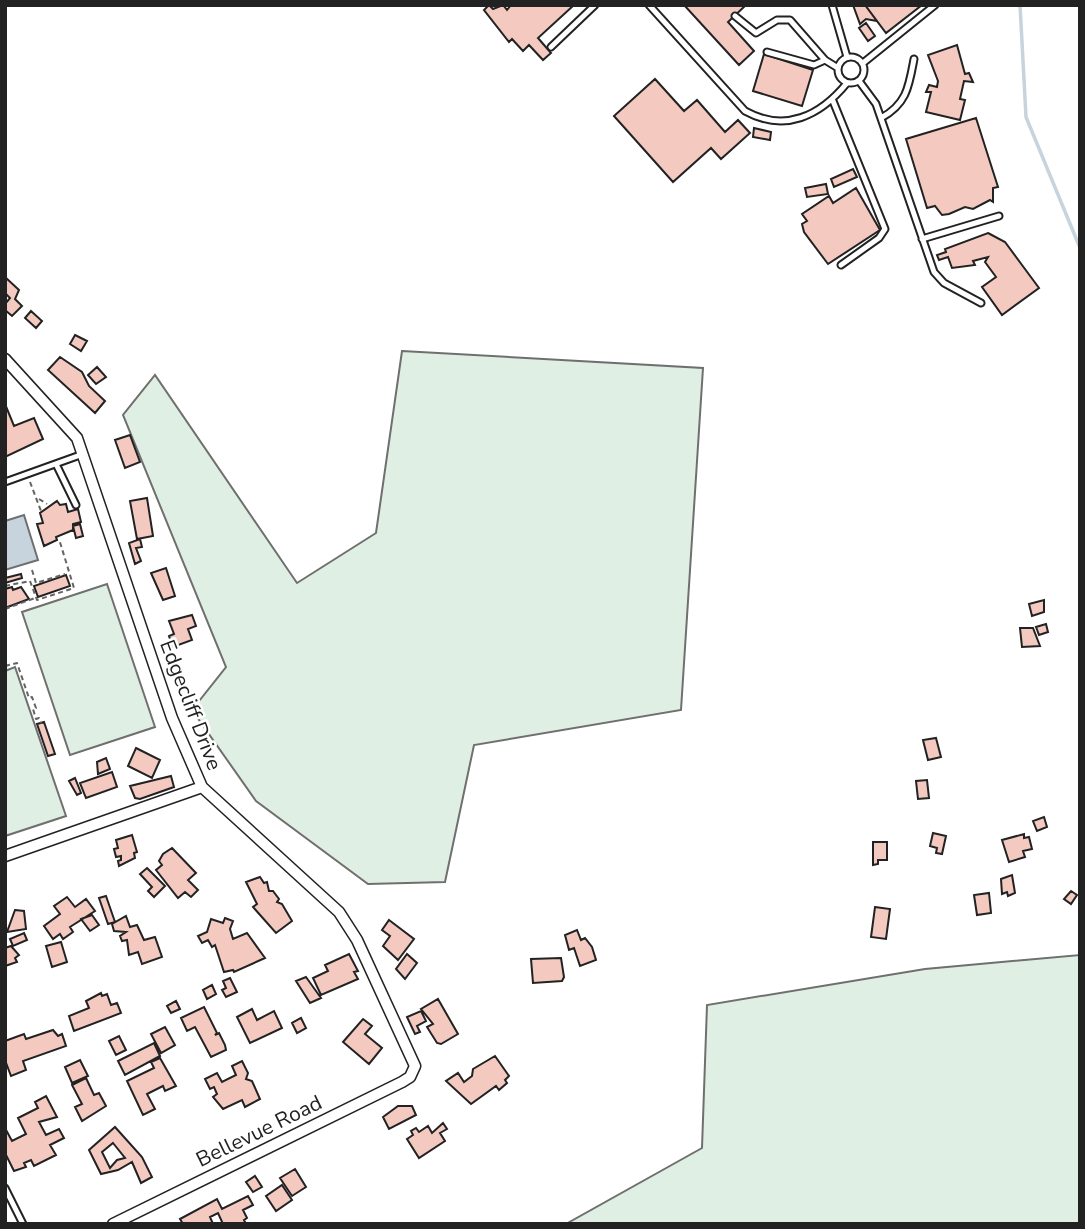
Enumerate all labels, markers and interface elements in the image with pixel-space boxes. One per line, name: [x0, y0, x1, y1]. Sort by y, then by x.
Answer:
street label: Edgecliff Drive: [153, 636, 229, 774]
street label: Bellevue Road: [191, 1088, 327, 1174]

